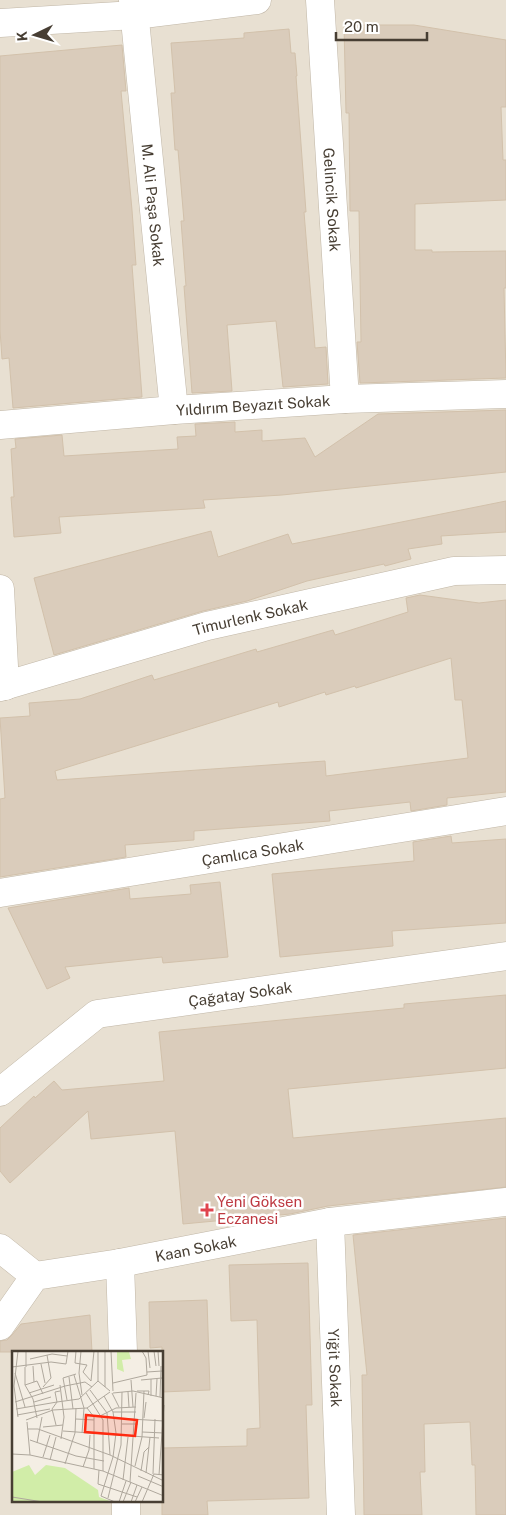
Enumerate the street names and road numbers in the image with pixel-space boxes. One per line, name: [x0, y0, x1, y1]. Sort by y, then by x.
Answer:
street label: M. Ali Paşa Sokak: [139, 143, 168, 267]
street label: Gelincik Sokak: [321, 147, 344, 252]
street label: Yıldırım Beyazıt Sokak: [176, 391, 331, 418]
street label: Timurlenk Sokak: [191, 595, 309, 638]
street label: Çamlıca Sokak: [200, 835, 305, 869]
street label: Çağatay Sokak: [187, 978, 293, 1009]
street label: Kaan Sokak: [153, 1232, 238, 1264]
street label: Yiğit Sokak: [326, 1328, 345, 1407]

